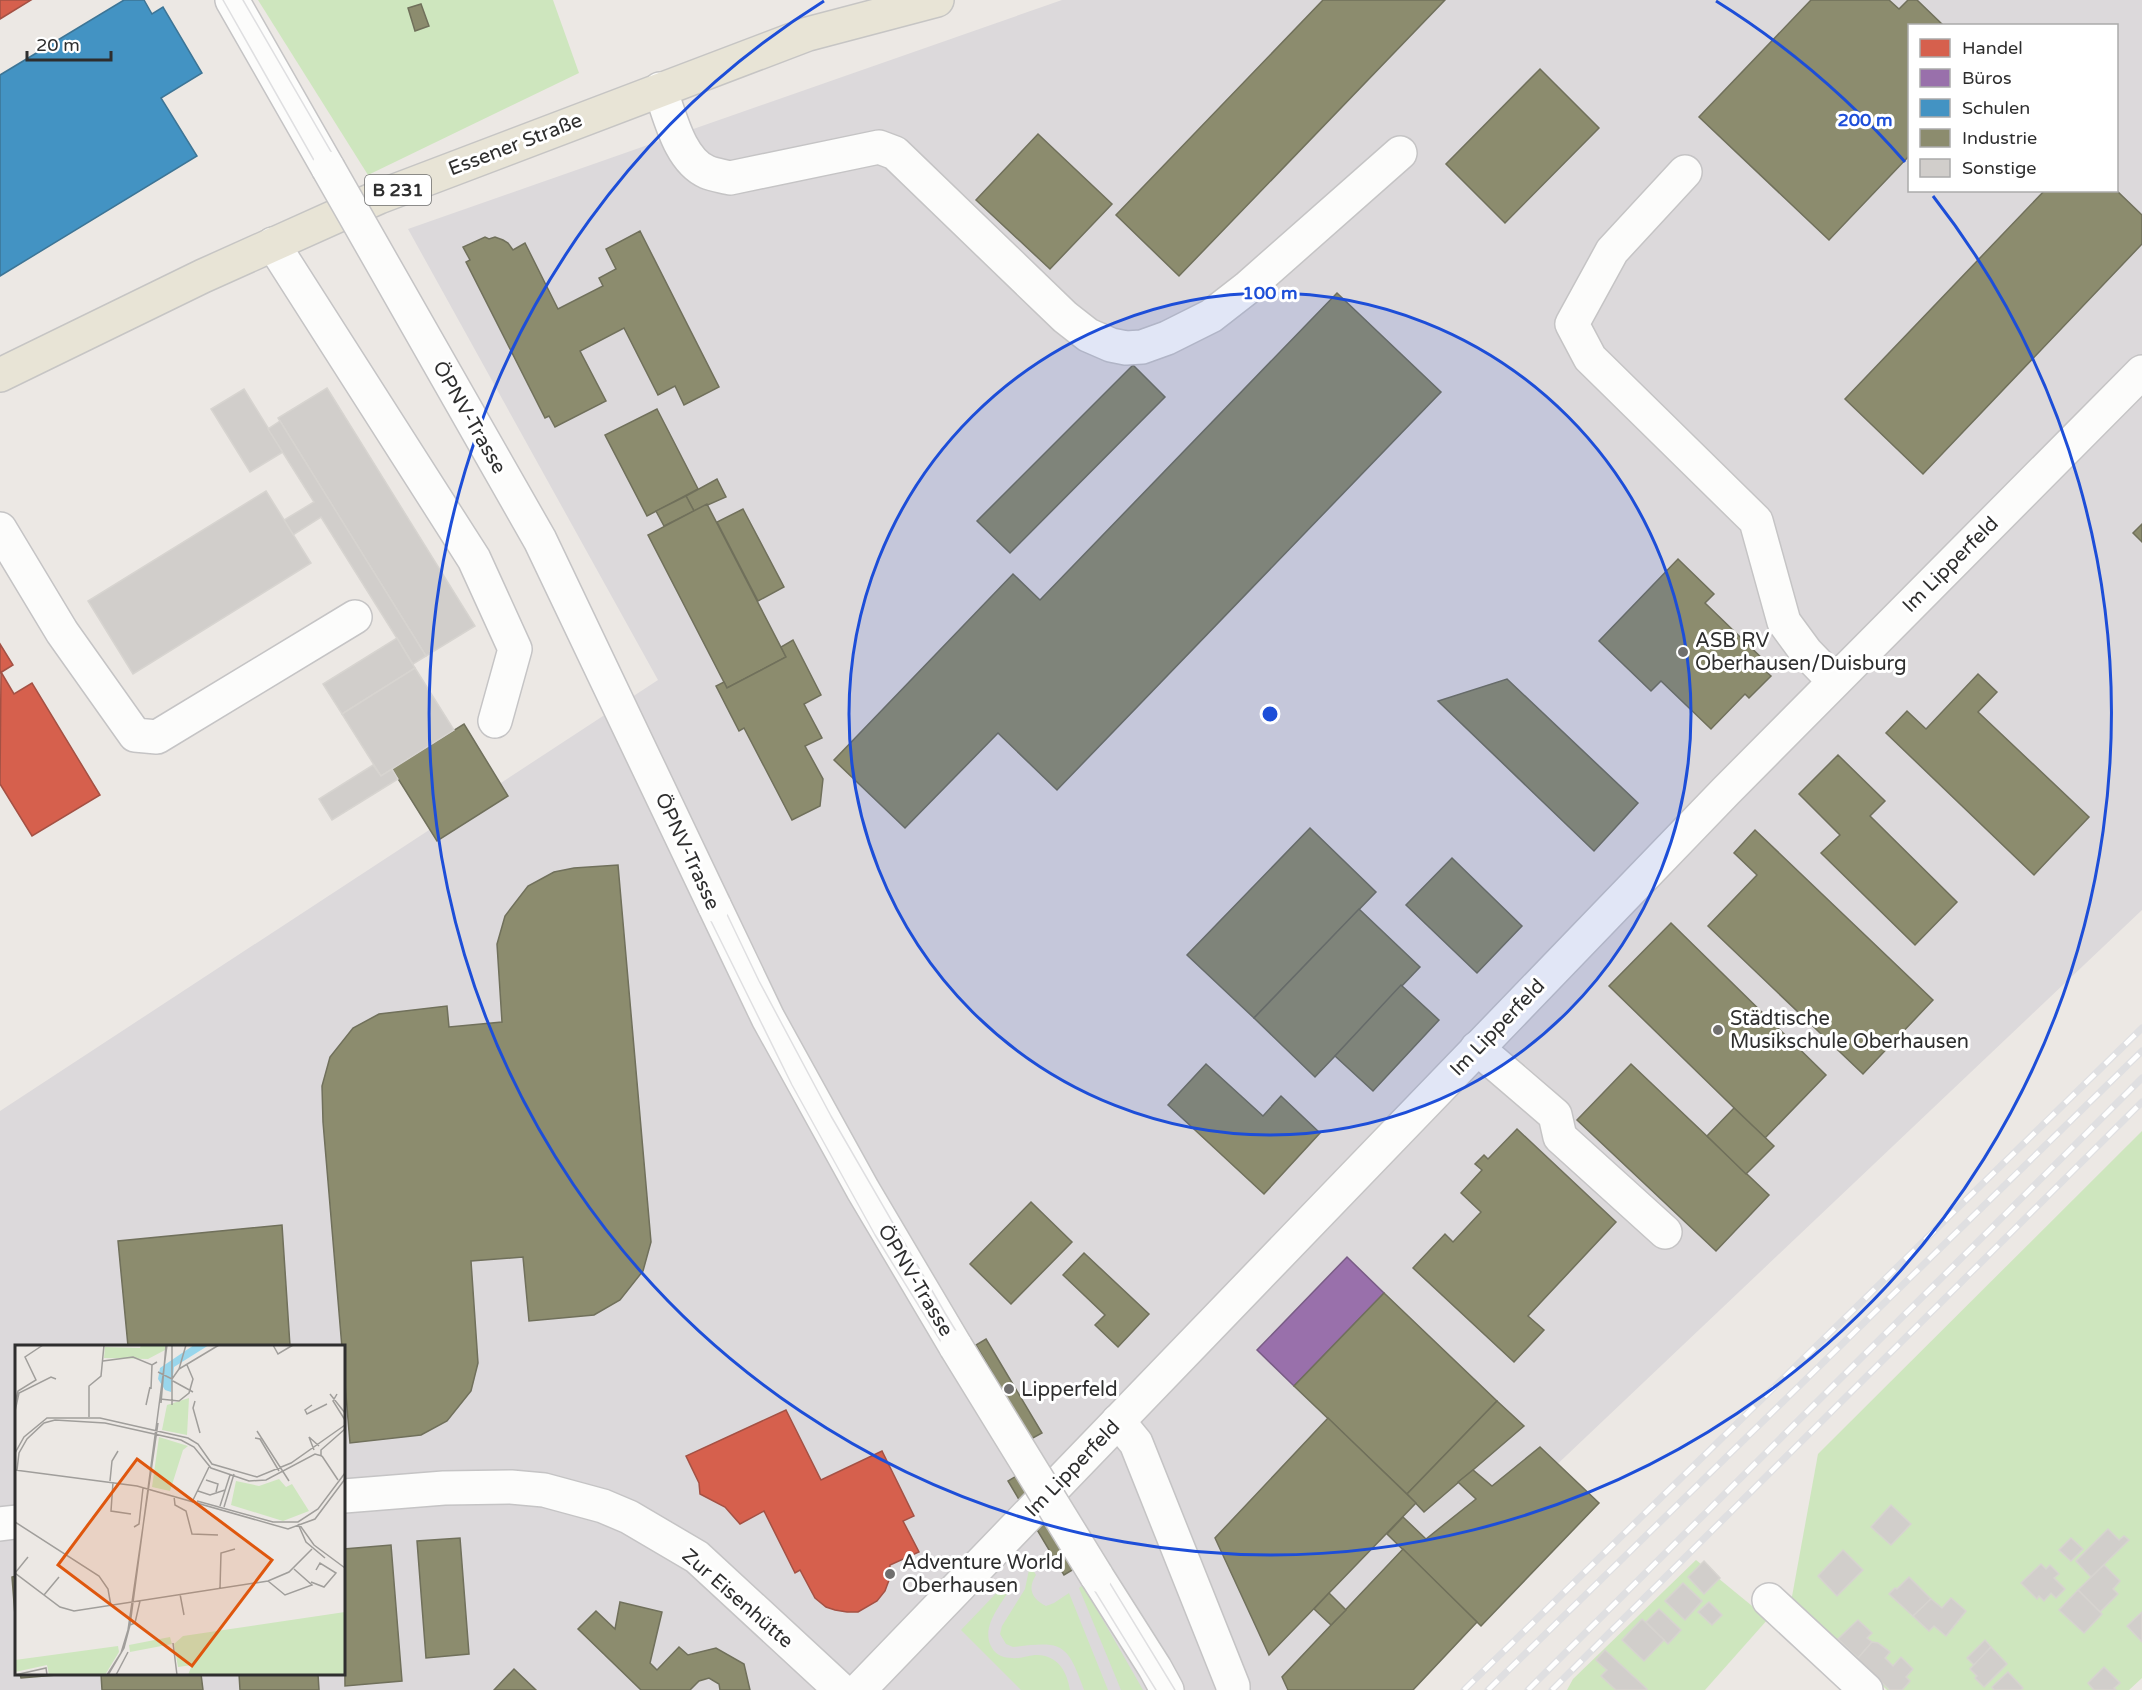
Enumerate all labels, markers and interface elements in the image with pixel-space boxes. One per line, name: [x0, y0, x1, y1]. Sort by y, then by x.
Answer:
scale bar: [27, 24, 111, 62]
legend: [1908, 24, 2118, 192]
text: 20 m: [36, 34, 80, 56]
text: Handel: [1962, 37, 2023, 59]
text: Büros: [1962, 67, 2012, 89]
text: Schulen: [1962, 97, 2030, 119]
street label: Essener Straße: [445, 108, 586, 181]
text: 200 m: [1837, 109, 1893, 131]
text: Industrie: [1962, 127, 2037, 149]
text: Sonstige: [1962, 157, 2036, 179]
road number: B 231: [365, 175, 431, 205]
text: 100 m: [1242, 282, 1298, 304]
street label: ÖPNV-Trasse: [427, 356, 512, 478]
street label: Im Lipperfeld: [1898, 512, 2004, 618]
place label: ASB RV Oberhausen/Duisburg: [1695, 629, 1907, 676]
marker: ASB RV Oberhausen/Duisburg: [1676, 645, 1690, 659]
centre of rings: [1260, 704, 1280, 724]
street label: ÖPNV-Trasse: [650, 789, 726, 914]
street label: Im Lipperfeld: [1445, 974, 1550, 1081]
place label: Städtische Musikschule Oberhausen: [1730, 1007, 1969, 1054]
marker: Städtische Musikschule Oberhausen: [1711, 1023, 1725, 1037]
street label: ÖPNV-Trasse: [872, 1220, 959, 1341]
inset map: [15, 1345, 345, 1675]
place label: Lipperfeld: [1021, 1378, 1118, 1402]
marker: Lipperfeld: [1002, 1382, 1016, 1396]
street label: Im Lipperfeld: [1020, 1415, 1125, 1522]
street label: Zur Eisenhütte: [677, 1544, 798, 1654]
place label: Adventure World Oberhausen: [902, 1551, 1063, 1598]
marker: Adventure World Oberhausen: [883, 1567, 897, 1581]

